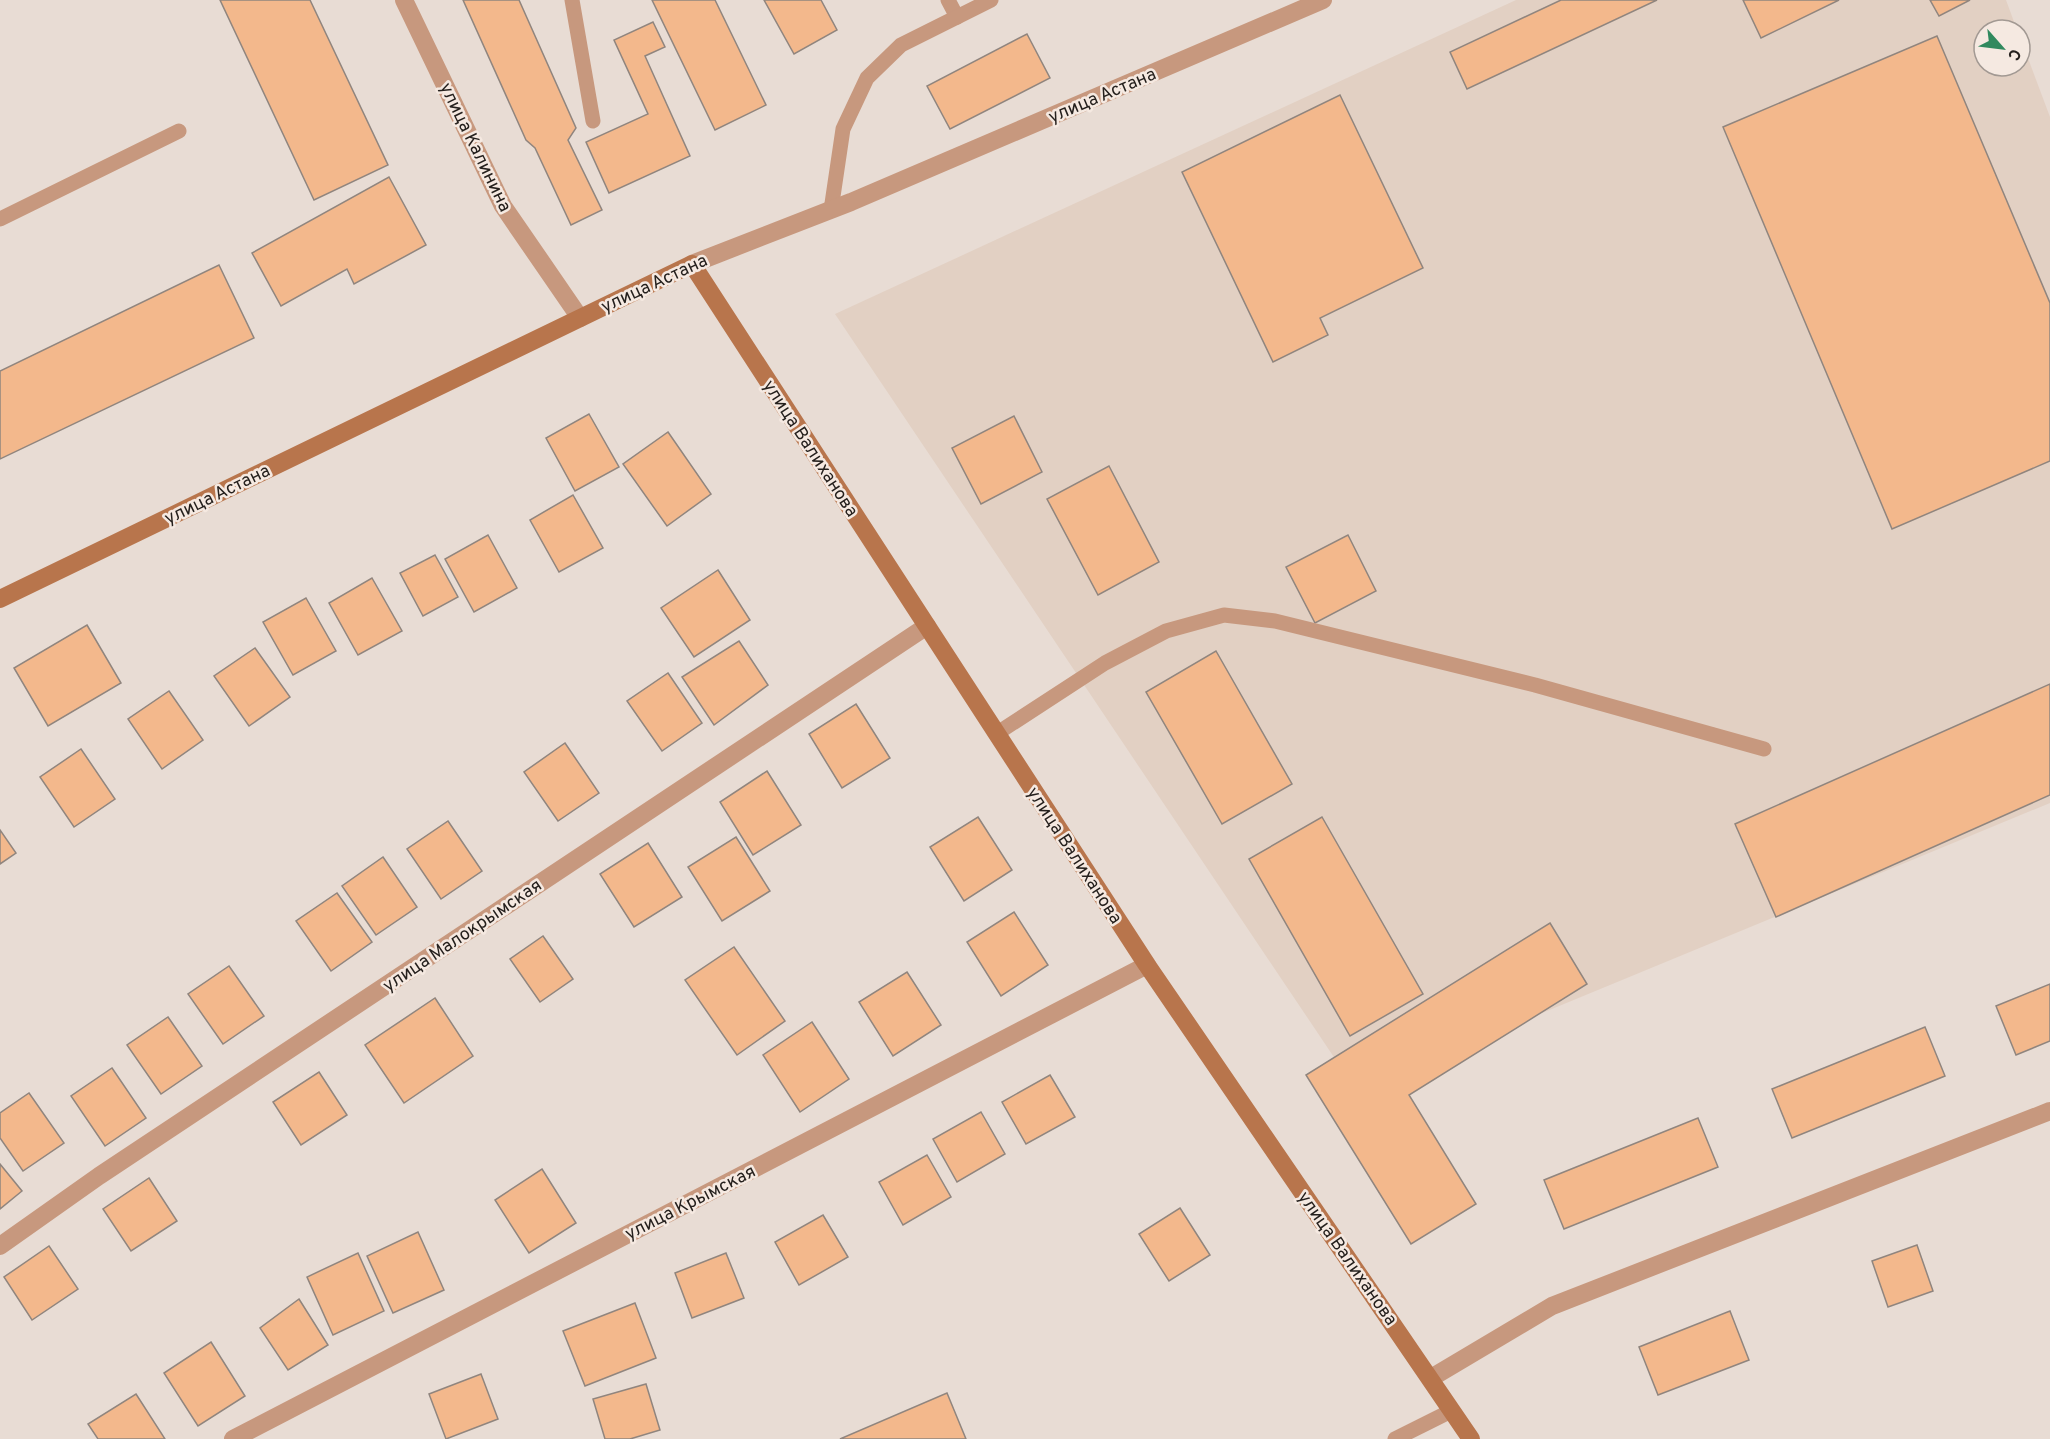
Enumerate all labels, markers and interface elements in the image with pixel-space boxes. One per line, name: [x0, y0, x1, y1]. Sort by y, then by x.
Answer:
north arrow: [1972, 18, 2032, 78]
text: С: [2002, 45, 2025, 63]
street label: улица Астана: [1045, 63, 1160, 129]
street label: улица Калинина: [433, 79, 516, 216]
street label: улица Астана: [598, 250, 711, 319]
street label: улица Валиханова: [757, 376, 863, 522]
street label: улица Астана: [161, 460, 274, 531]
street label: улица Валиханова: [1021, 783, 1127, 929]
street label: улица Малокрымская: [379, 874, 547, 998]
street label: улица Крымская: [621, 1160, 760, 1246]
street label: улица Валиханова: [1292, 1187, 1402, 1331]

